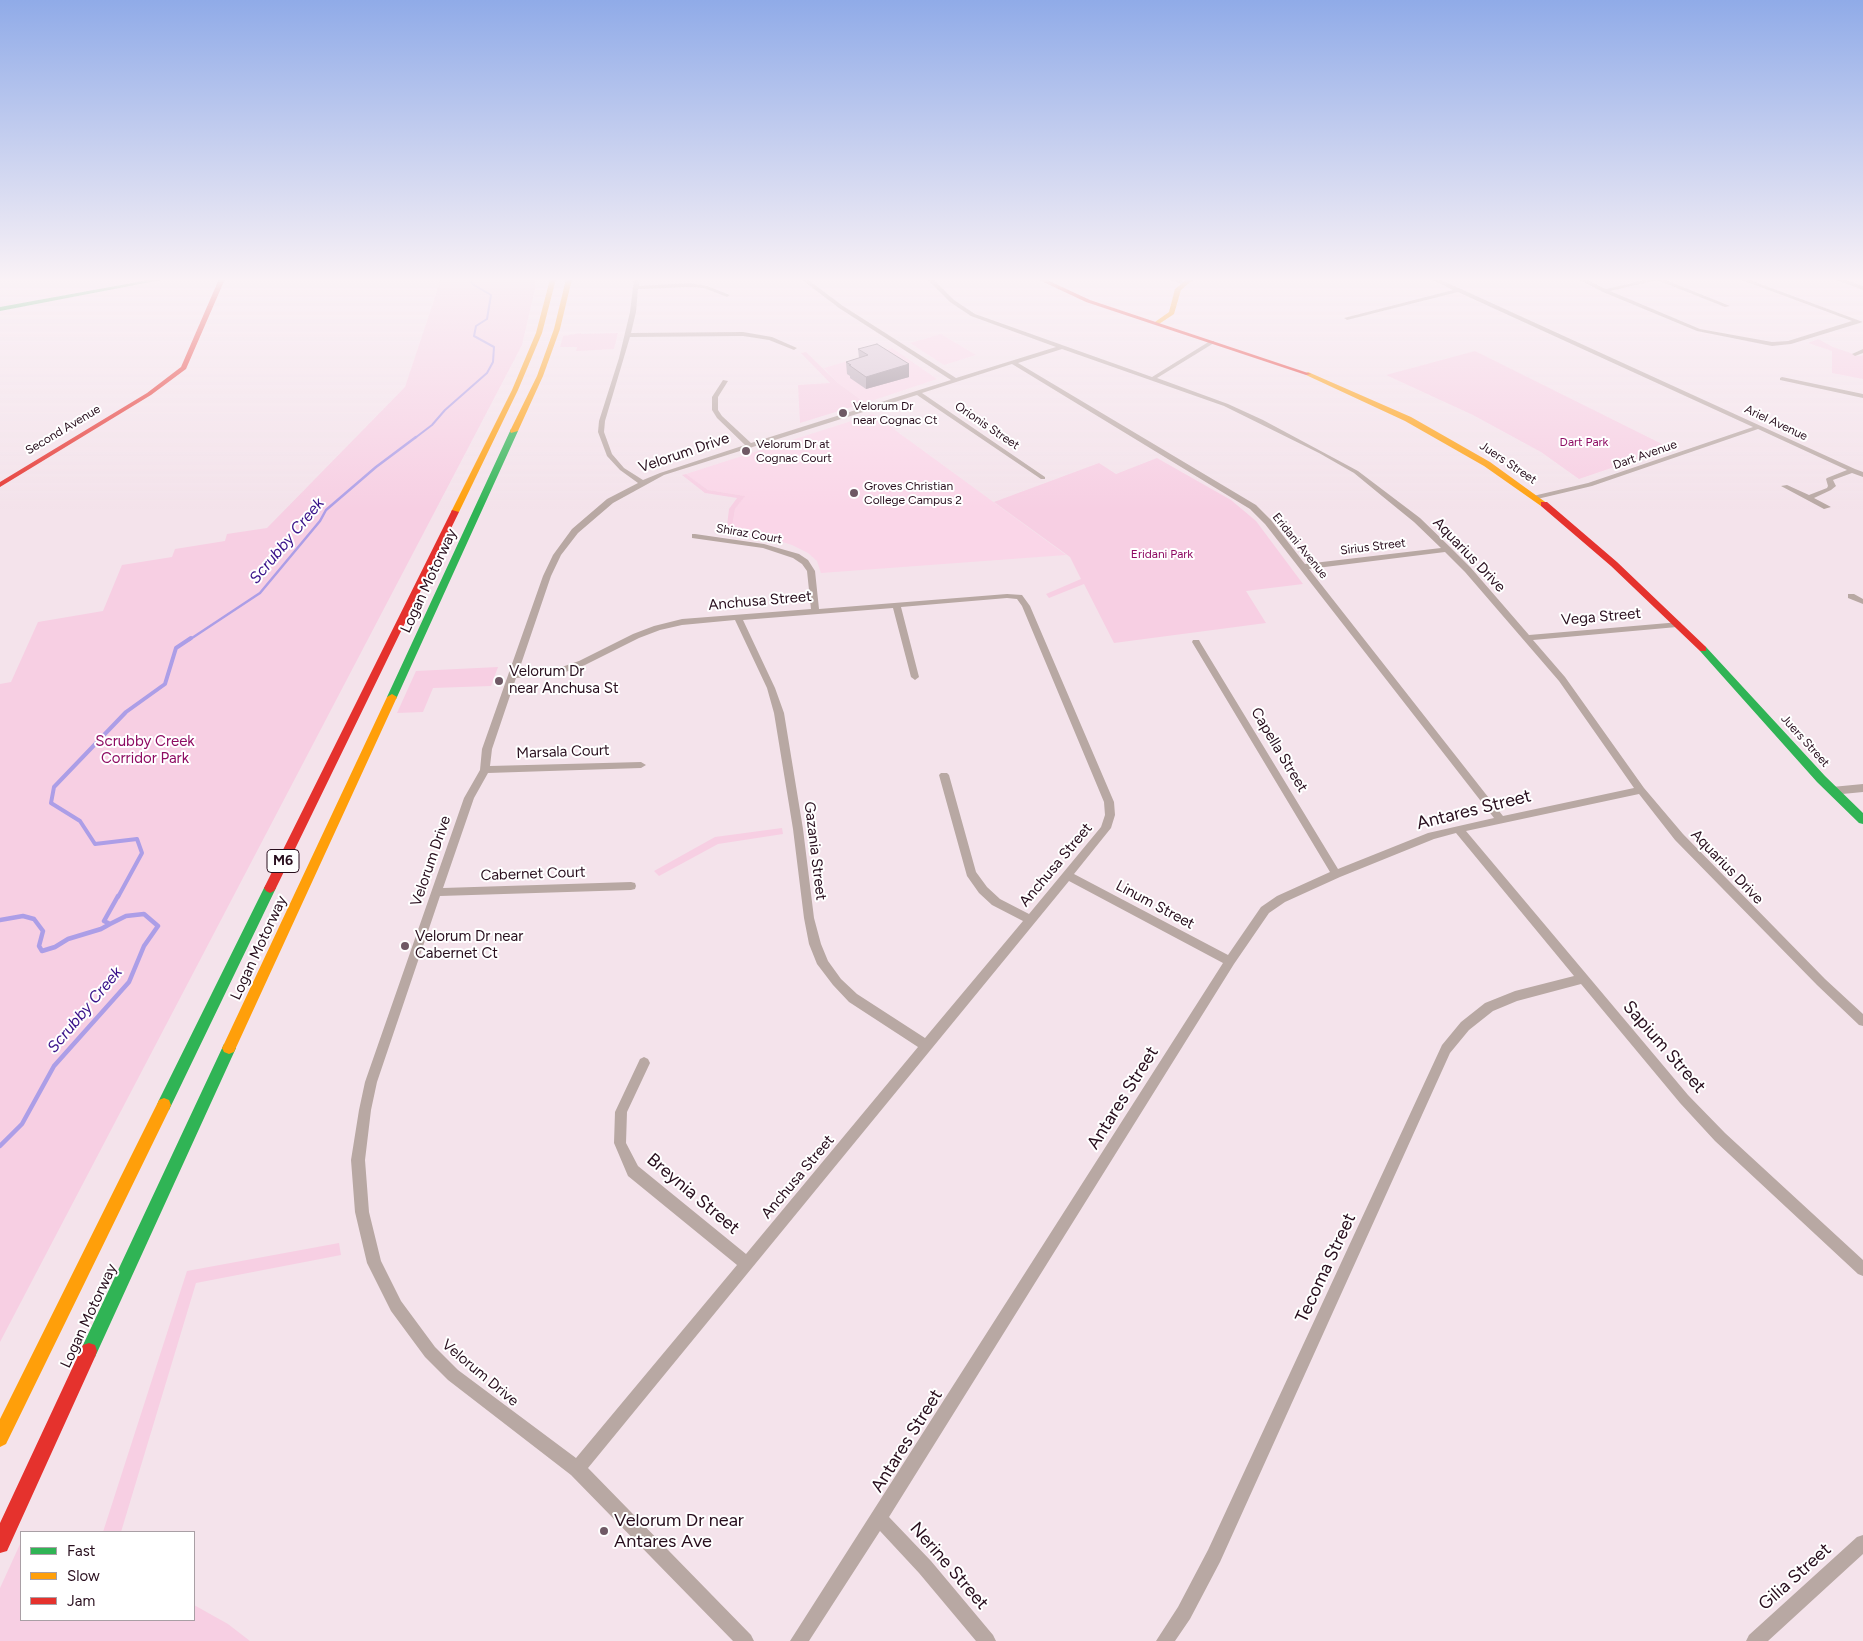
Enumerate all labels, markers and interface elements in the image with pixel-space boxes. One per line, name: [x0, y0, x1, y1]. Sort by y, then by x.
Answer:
place label: Velorum Dr near Cognac Ct: [853, 399, 938, 427]
street label: Orionis Street: [952, 399, 1022, 453]
street label: Second Avenue: [23, 402, 103, 458]
street label: Ariel Avenue: [1742, 402, 1810, 444]
marker: Velorum Dr near Cognac Ct: [837, 407, 849, 419]
street label: Velorum Drive: [636, 429, 732, 477]
park label: Dart Park: [1560, 435, 1608, 449]
place label: Velorum Dr at Cognac Court: [756, 437, 832, 465]
street label: Dart Avenue: [1611, 437, 1679, 473]
street label: Juers Street: [1477, 439, 1539, 487]
marker: Velorum Dr at Cognac Court: [740, 445, 752, 457]
place label: Groves Christian College Campus 2: [864, 479, 962, 507]
marker: Groves Christian College Campus 2: [848, 487, 860, 499]
water label: Scrubby Creek: [246, 494, 328, 588]
street label: Eridani Avenue: [1269, 510, 1331, 582]
street label: Aquarius Drive: [1429, 514, 1509, 596]
street label: Shiraz Court: [715, 521, 783, 547]
street label: Logan Motorway: [397, 526, 461, 636]
street label: Sirius Street: [1339, 536, 1407, 558]
park label: Eridani Park: [1131, 547, 1193, 561]
street label: Anchusa Street: [708, 588, 812, 614]
street label: Vega Street: [1560, 605, 1642, 629]
place label: Velorum Dr near Anchusa St: [509, 663, 619, 698]
marker: Velorum Dr near Anchusa St: [493, 675, 505, 687]
street label: Capella Street: [1247, 704, 1311, 796]
street label: Juers Street: [1778, 712, 1832, 770]
park label: Scrubby Creek Corridor Park: [95, 733, 195, 768]
street label: Marsala Court: [516, 741, 610, 763]
street label: Antares Street: [1414, 785, 1534, 835]
street label: Gazania Street: [800, 801, 830, 901]
street label: Velorum Drive: [407, 813, 455, 909]
street label: Anchusa Street: [1016, 819, 1096, 911]
street label: Aquarius Drive: [1687, 826, 1767, 908]
road number: M6: [267, 849, 299, 872]
street label: Cabernet Court: [480, 863, 586, 885]
street label: Linum Street: [1113, 877, 1197, 933]
street label: Logan Motorway: [227, 893, 291, 1003]
place label: Velorum Dr near Cabernet Ct: [415, 928, 523, 963]
marker: Velorum Dr near Cabernet Ct: [399, 940, 411, 952]
water label: Scrubby Creek: [44, 963, 126, 1057]
street label: Sapium Street: [1618, 996, 1710, 1098]
street label: Antares Street: [1083, 1043, 1163, 1153]
street label: Anchusa Street: [758, 1131, 838, 1223]
street label: Breynia Street: [642, 1149, 744, 1239]
street label: Tecoma Street: [1291, 1210, 1361, 1326]
street label: Logan Motorway: [57, 1261, 121, 1371]
street label: Velorum Drive: [438, 1336, 522, 1410]
street label: Antares Street: [867, 1386, 947, 1496]
place label: Velorum Dr near Antares Ave: [614, 1510, 744, 1552]
street label: Nerine Street: [905, 1518, 993, 1614]
marker: Velorum Dr near Antares Ave: [598, 1525, 610, 1537]
legend: [20, 1531, 195, 1621]
street label: Gilia Street: [1754, 1539, 1836, 1615]
text: Fast: [67, 1542, 95, 1560]
text: Slow: [67, 1567, 100, 1585]
text: Jam: [67, 1592, 95, 1610]

